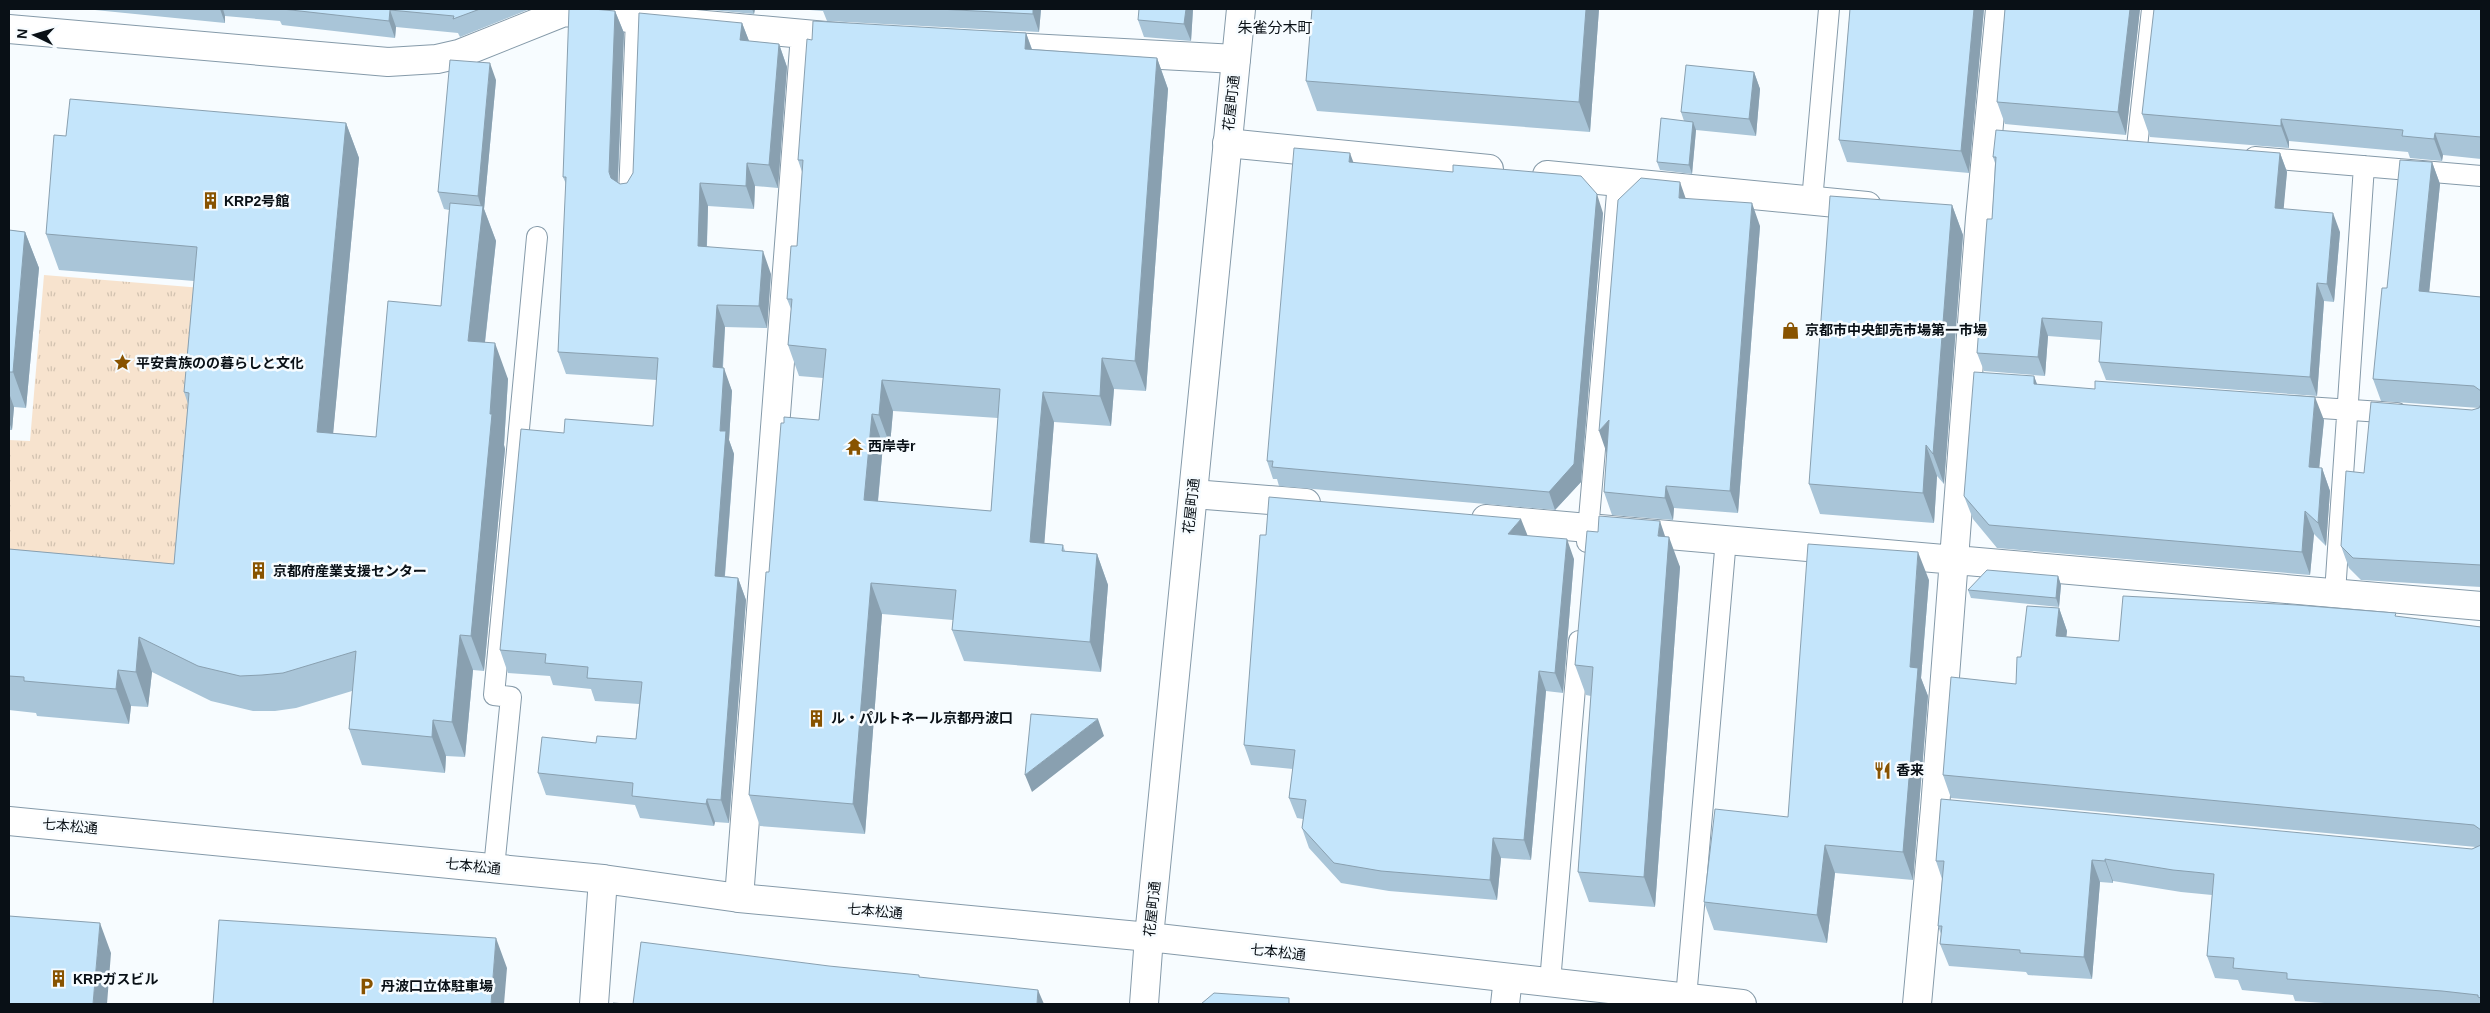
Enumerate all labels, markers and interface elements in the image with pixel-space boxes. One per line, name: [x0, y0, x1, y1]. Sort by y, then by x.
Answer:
north arrow: [10, 10, 60, 60]
district label: 朱雀分木町: [1237, 19, 1313, 36]
text: N: [14, 28, 30, 40]
street label: 花屋町通: [1220, 74, 1242, 132]
building icon: KRP2号館: [200, 191, 220, 211]
place label: KRP2号館: [224, 193, 289, 209]
shop icon: 京都市中央卸売市場第一市場: [1781, 320, 1801, 340]
place label: 京都市中央卸売市場第一市場: [1805, 322, 1987, 338]
place icon: 平安貴族のの暮らしと文化: [112, 353, 132, 373]
place label: 平安貴族のの暮らしと文化: [136, 355, 304, 371]
temple icon: 西岸寺r: [844, 436, 864, 456]
place label: 西岸寺r: [868, 438, 916, 454]
street label: 花屋町通: [1180, 477, 1202, 535]
building icon: 京都府産業支援センター: [249, 561, 269, 581]
place label: 京都府産業支援センター: [273, 563, 427, 579]
building icon: ル・パルトネール京都丹波口: [807, 708, 827, 728]
place label: ル・パルトネール京都丹波口: [831, 710, 1013, 726]
restaurant icon: 香来: [1872, 760, 1892, 780]
place label: 香来: [1896, 762, 1924, 778]
street label: 七本松通: [41, 816, 99, 836]
street label: 七本松通: [444, 855, 502, 877]
street label: 花屋町通: [1141, 880, 1163, 938]
street label: 七本松通: [846, 901, 904, 921]
street label: 七本松通: [1249, 941, 1307, 963]
building icon: KRPガスビル: [49, 969, 69, 989]
place label: KRPガスビル: [73, 971, 159, 987]
parking icon: 丹波口立体駐車場: [357, 976, 377, 996]
place label: 丹波口立体駐車場: [381, 978, 493, 994]

